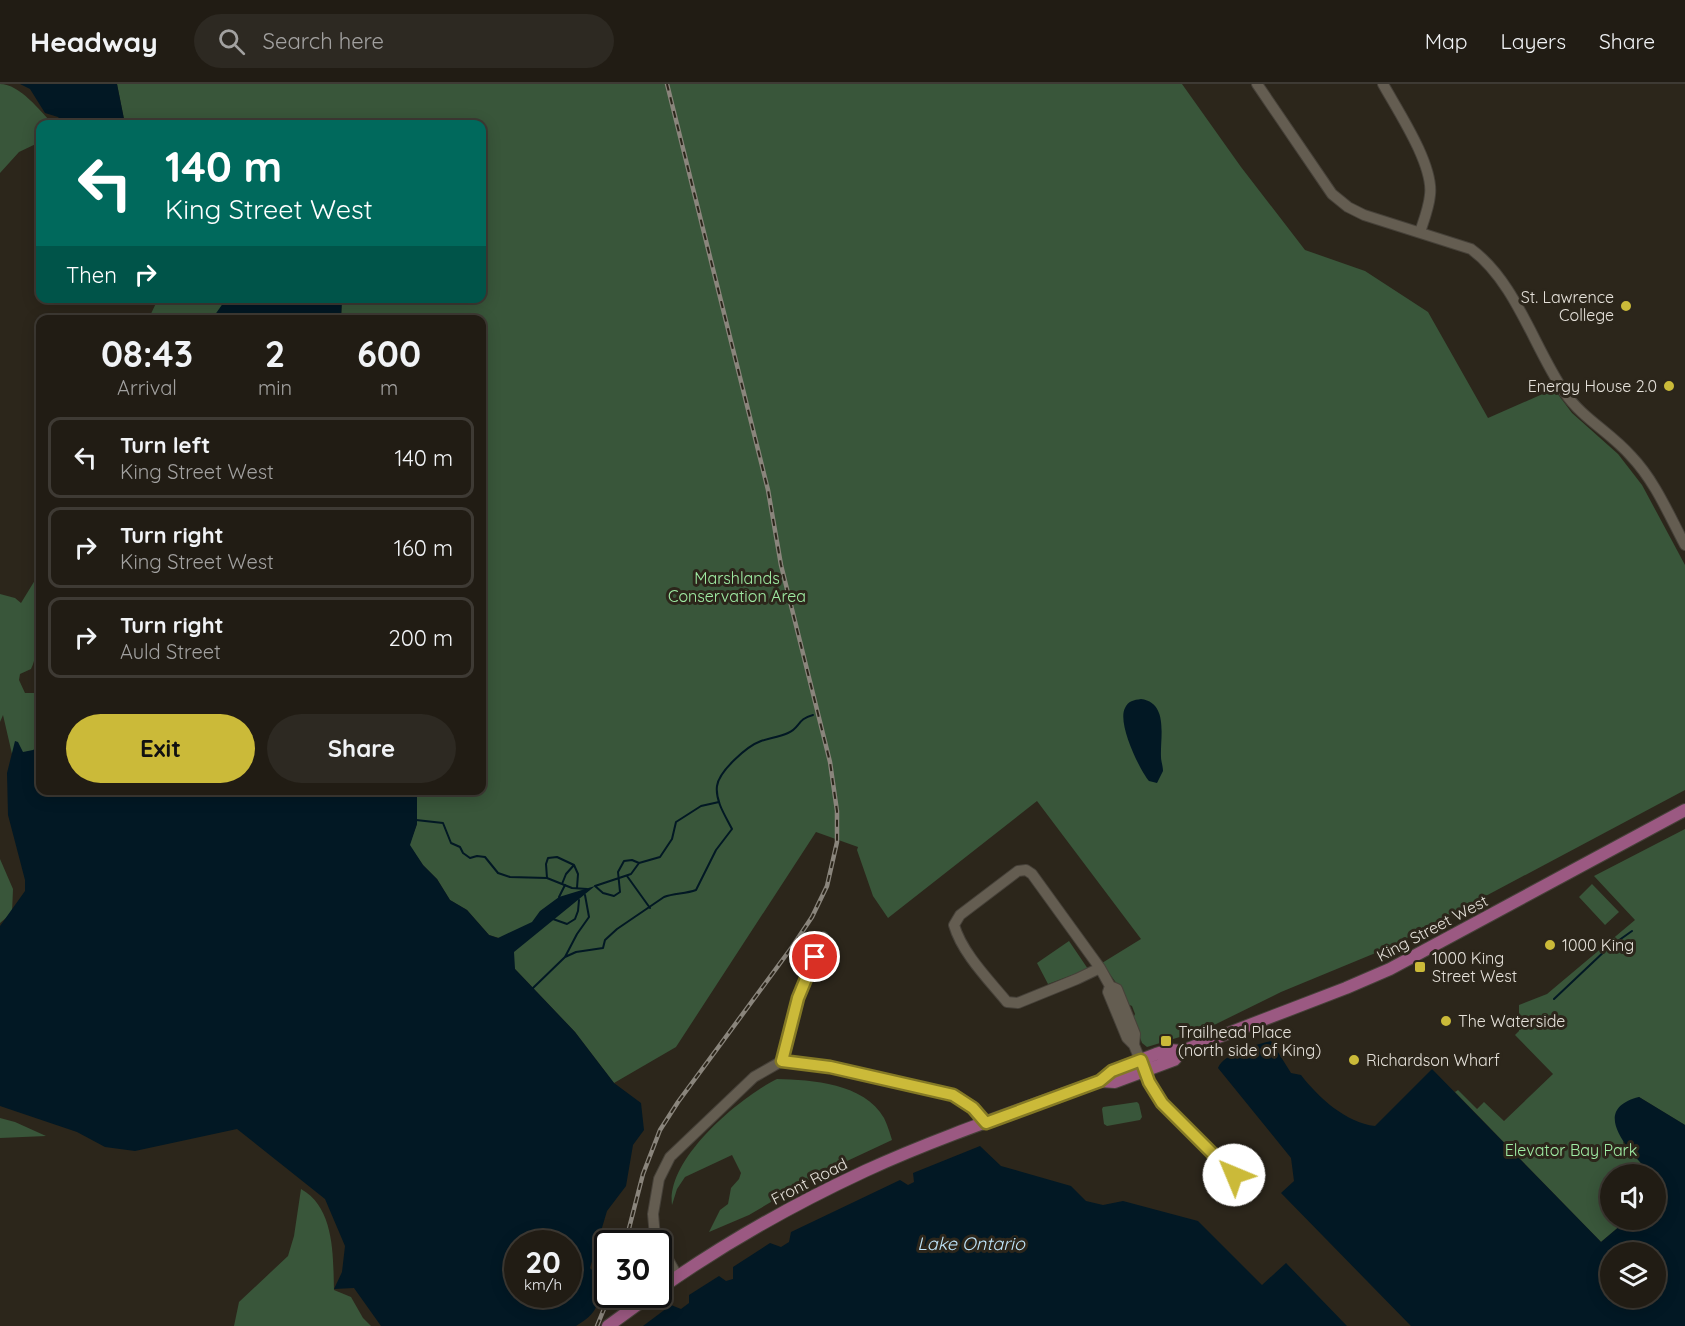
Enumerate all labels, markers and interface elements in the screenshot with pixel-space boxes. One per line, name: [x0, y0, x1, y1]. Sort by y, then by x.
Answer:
search box: [194, 14, 614, 68]
text: Headway: [30, 24, 158, 59]
icon: search: [215, 25, 248, 58]
text: Search here: [263, 27, 384, 55]
text: Map: [1425, 28, 1468, 54]
text: Layers: [1501, 28, 1566, 54]
text: Share: [1599, 28, 1655, 54]
text: 140 m: [165, 140, 282, 193]
icon: left: [66, 144, 144, 222]
text: King Street West: [165, 192, 373, 226]
icon: right: [129, 258, 162, 291]
text: Then: [66, 261, 117, 289]
place label: St. Lawrence College: [1521, 287, 1614, 325]
marker: St. Lawrence College: [1619, 299, 1633, 313]
text: 08:43: [101, 331, 193, 376]
text: 2: [265, 331, 285, 376]
text: 600: [357, 331, 421, 376]
text: Arrival: [117, 375, 177, 400]
text: min: [258, 375, 292, 400]
text: m: [380, 375, 398, 400]
place label: Energy House 2.0: [1528, 376, 1657, 396]
marker: Energy House 2.0: [1662, 379, 1676, 393]
text: Turn left: [120, 431, 210, 459]
icon: left: [69, 441, 102, 474]
text: 140 m: [394, 444, 453, 472]
text: King Street West: [120, 459, 274, 484]
text: Turn right: [120, 521, 224, 549]
icon: right: [69, 531, 102, 564]
text: 160 m: [394, 534, 453, 562]
text: King Street West: [120, 549, 274, 574]
park label: Marshlands Conservation Area: [668, 568, 806, 606]
text: Turn right: [120, 611, 224, 639]
icon: right: [69, 621, 102, 654]
text: 200 m: [389, 624, 453, 652]
text: Auld Street: [120, 639, 221, 664]
button: Exit: [66, 714, 255, 783]
button: Share: [267, 714, 456, 783]
street label: King Street West: [1373, 890, 1491, 966]
pin: [789, 931, 840, 982]
place label: 1000 King: [1562, 935, 1634, 955]
marker: 1000 King: [1543, 938, 1557, 952]
icon: arrive: [798, 940, 831, 973]
place label: 1000 King Street West: [1432, 948, 1517, 986]
marker: 1000 King Street West: [1413, 960, 1427, 974]
place label: The Waterside: [1458, 1011, 1565, 1031]
marker: The Waterside: [1439, 1014, 1453, 1028]
place label: Trailhead Place (north side of King): [1178, 1022, 1321, 1060]
marker: Trailhead Place (north side of King): [1159, 1034, 1173, 1048]
place label: Richardson Wharf: [1366, 1050, 1500, 1070]
marker: Richardson Wharf: [1347, 1053, 1361, 1067]
park label: Elevator Bay Park: [1505, 1140, 1637, 1160]
position arrow: [1202, 1143, 1266, 1207]
street label: Front Road: [767, 1153, 851, 1209]
map controls: [1600, 1164, 1666, 1308]
button: sound: [1600, 1164, 1666, 1230]
speed limit sign: 30: [594, 1230, 672, 1308]
water label: Lake Ontario: [917, 1232, 1026, 1255]
button: layers: [1600, 1242, 1666, 1308]
text: 20: [525, 1243, 561, 1281]
text: km/h: [524, 1275, 562, 1294]

